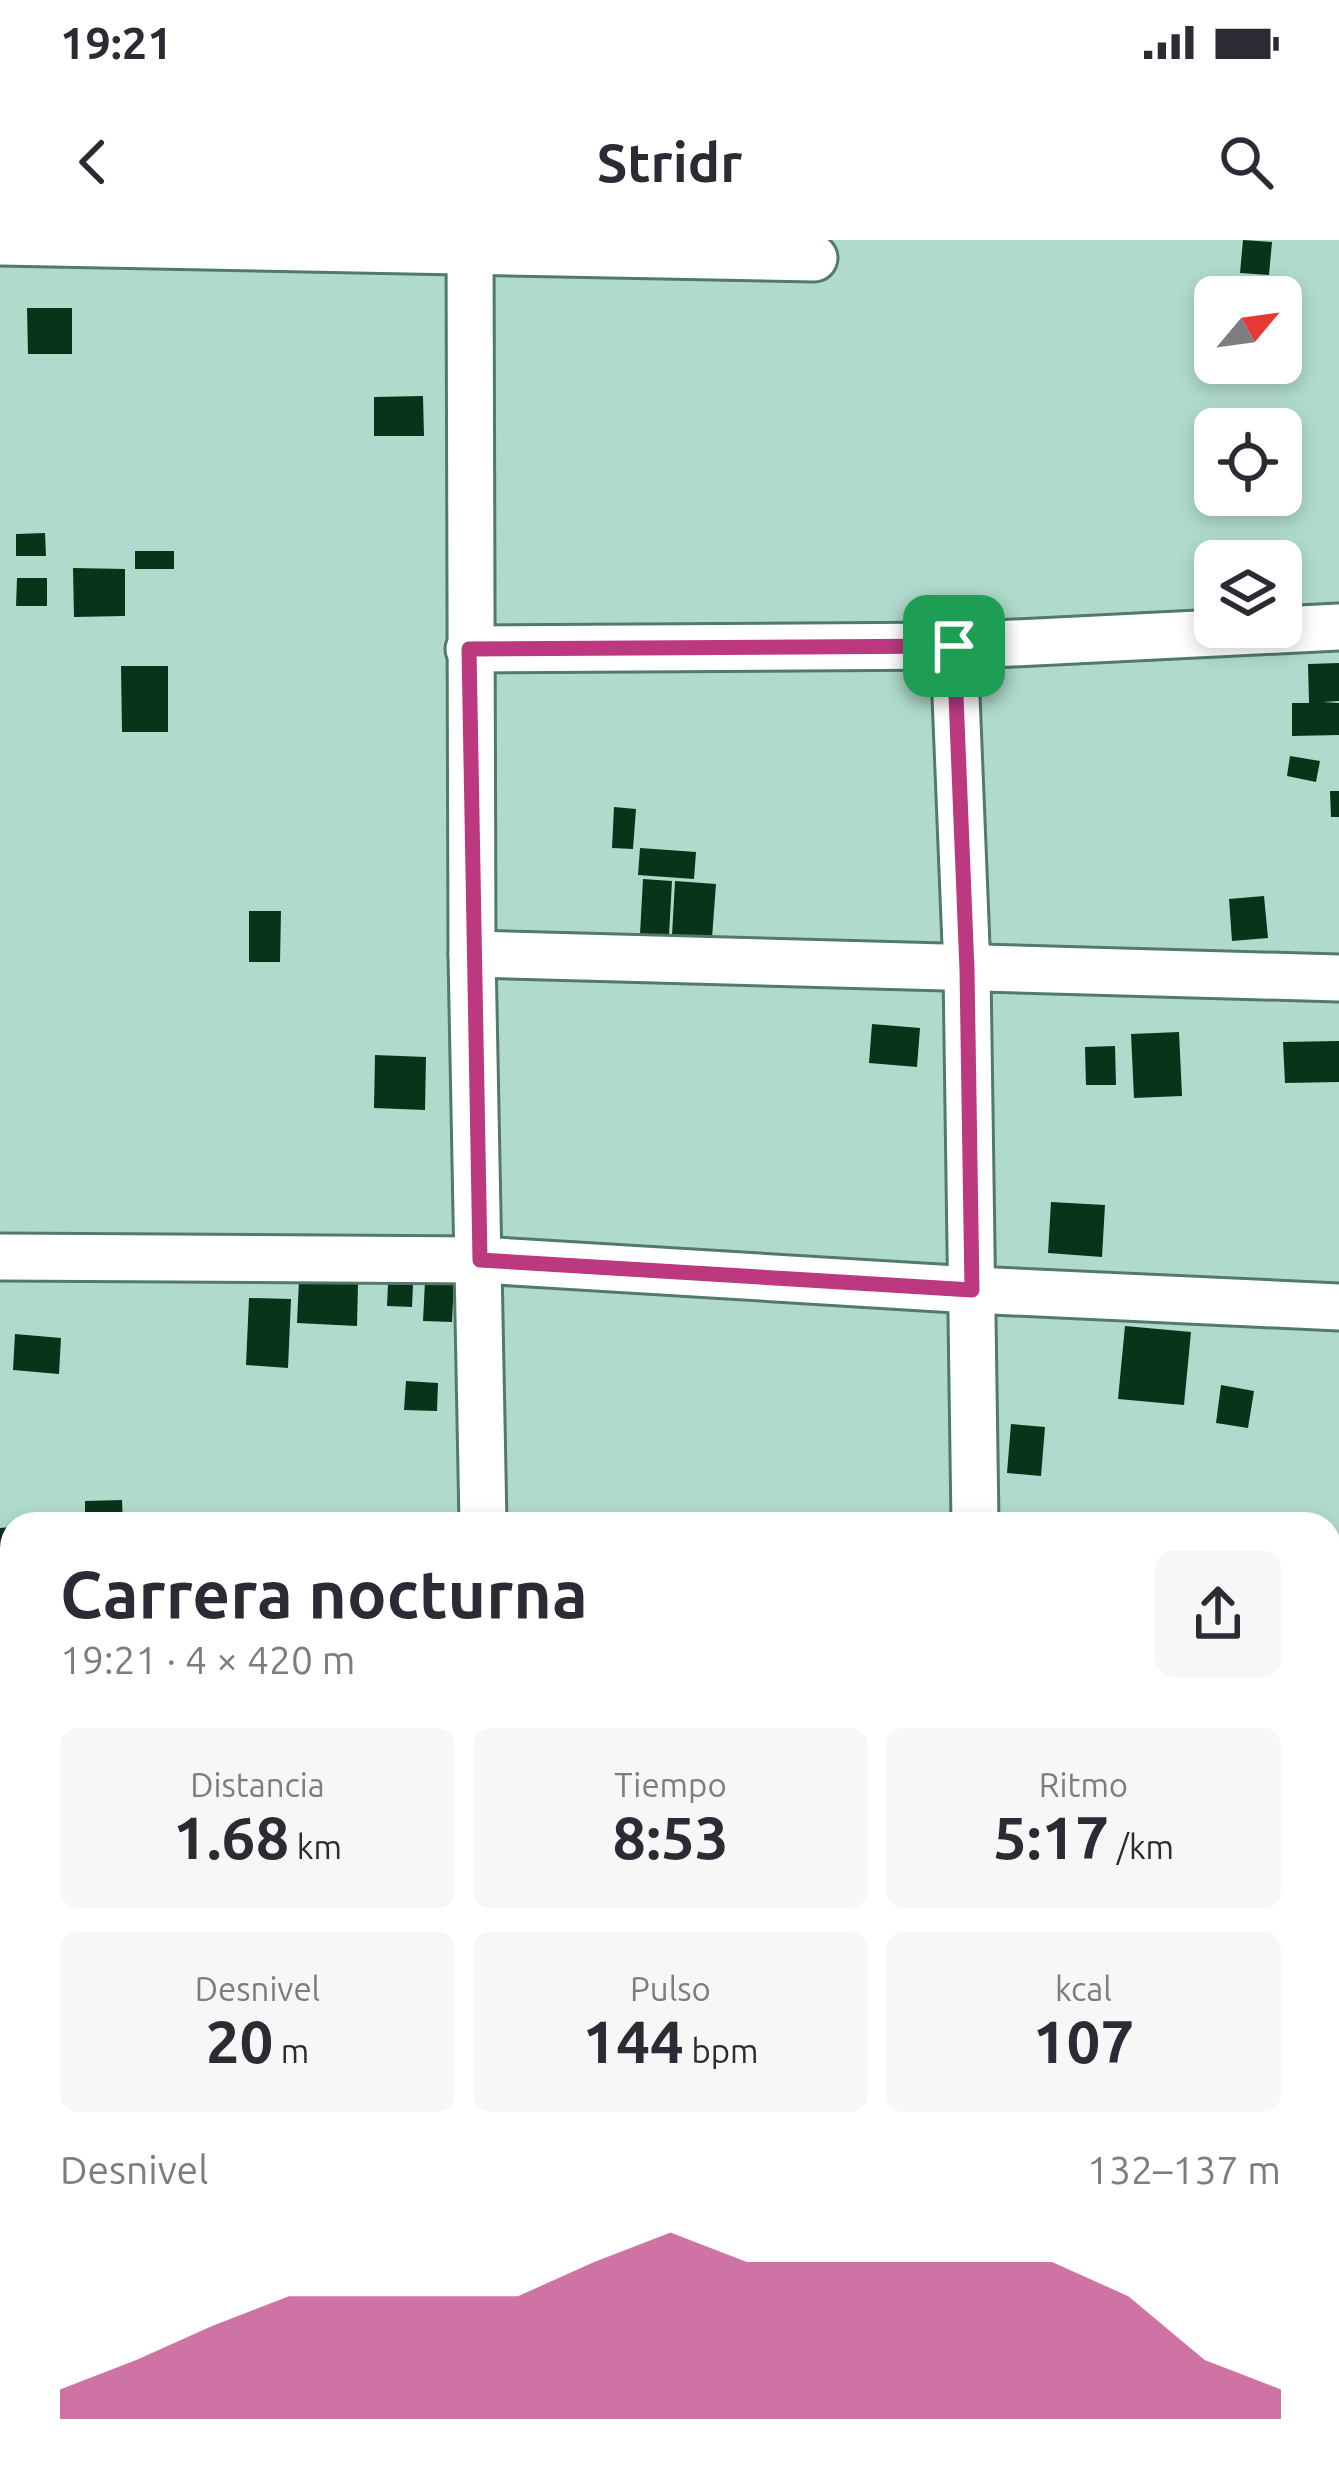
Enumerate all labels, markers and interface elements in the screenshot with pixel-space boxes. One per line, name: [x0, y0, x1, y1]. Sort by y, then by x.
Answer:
text: 19:21: [60, 17, 173, 68]
icon: back: [60, 129, 126, 195]
icon: search: [1213, 129, 1279, 195]
text: Stridr: [597, 132, 742, 192]
north arrow: [1194, 276, 1302, 384]
map controls: [1194, 276, 1302, 648]
button: locate: [1194, 408, 1302, 516]
button: layers: [1194, 540, 1302, 648]
pin: [903, 595, 1005, 697]
icon: arrive: [921, 613, 987, 679]
button: share: [1155, 1551, 1281, 1677]
text: Carrera nocturna: [60, 1556, 588, 1630]
text: 19:21 · 4 × 420 m: [60, 1638, 355, 1681]
text: Distancia: [190, 1766, 325, 1803]
text: Tiempo: [614, 1766, 727, 1803]
text: Ritmo: [1039, 1766, 1128, 1803]
text: 1.68: [173, 1803, 289, 1870]
text: 8:53: [612, 1803, 729, 1870]
text: 5:17: [993, 1803, 1109, 1870]
text: km: [289, 1828, 342, 1865]
text: /km: [1109, 1828, 1174, 1865]
text: Desnivel: [195, 1970, 320, 2007]
text: Pulso: [630, 1970, 711, 2007]
text: kcal: [1055, 1970, 1112, 2007]
text: 20: [206, 2007, 273, 2074]
text: 144: [582, 2007, 684, 2074]
text: 107: [1033, 2007, 1134, 2074]
text: m: [273, 2032, 309, 2069]
text: bpm: [684, 2032, 759, 2069]
text: Desnivel: [60, 2148, 208, 2191]
text: 132–137 m: [1087, 2148, 1281, 2191]

